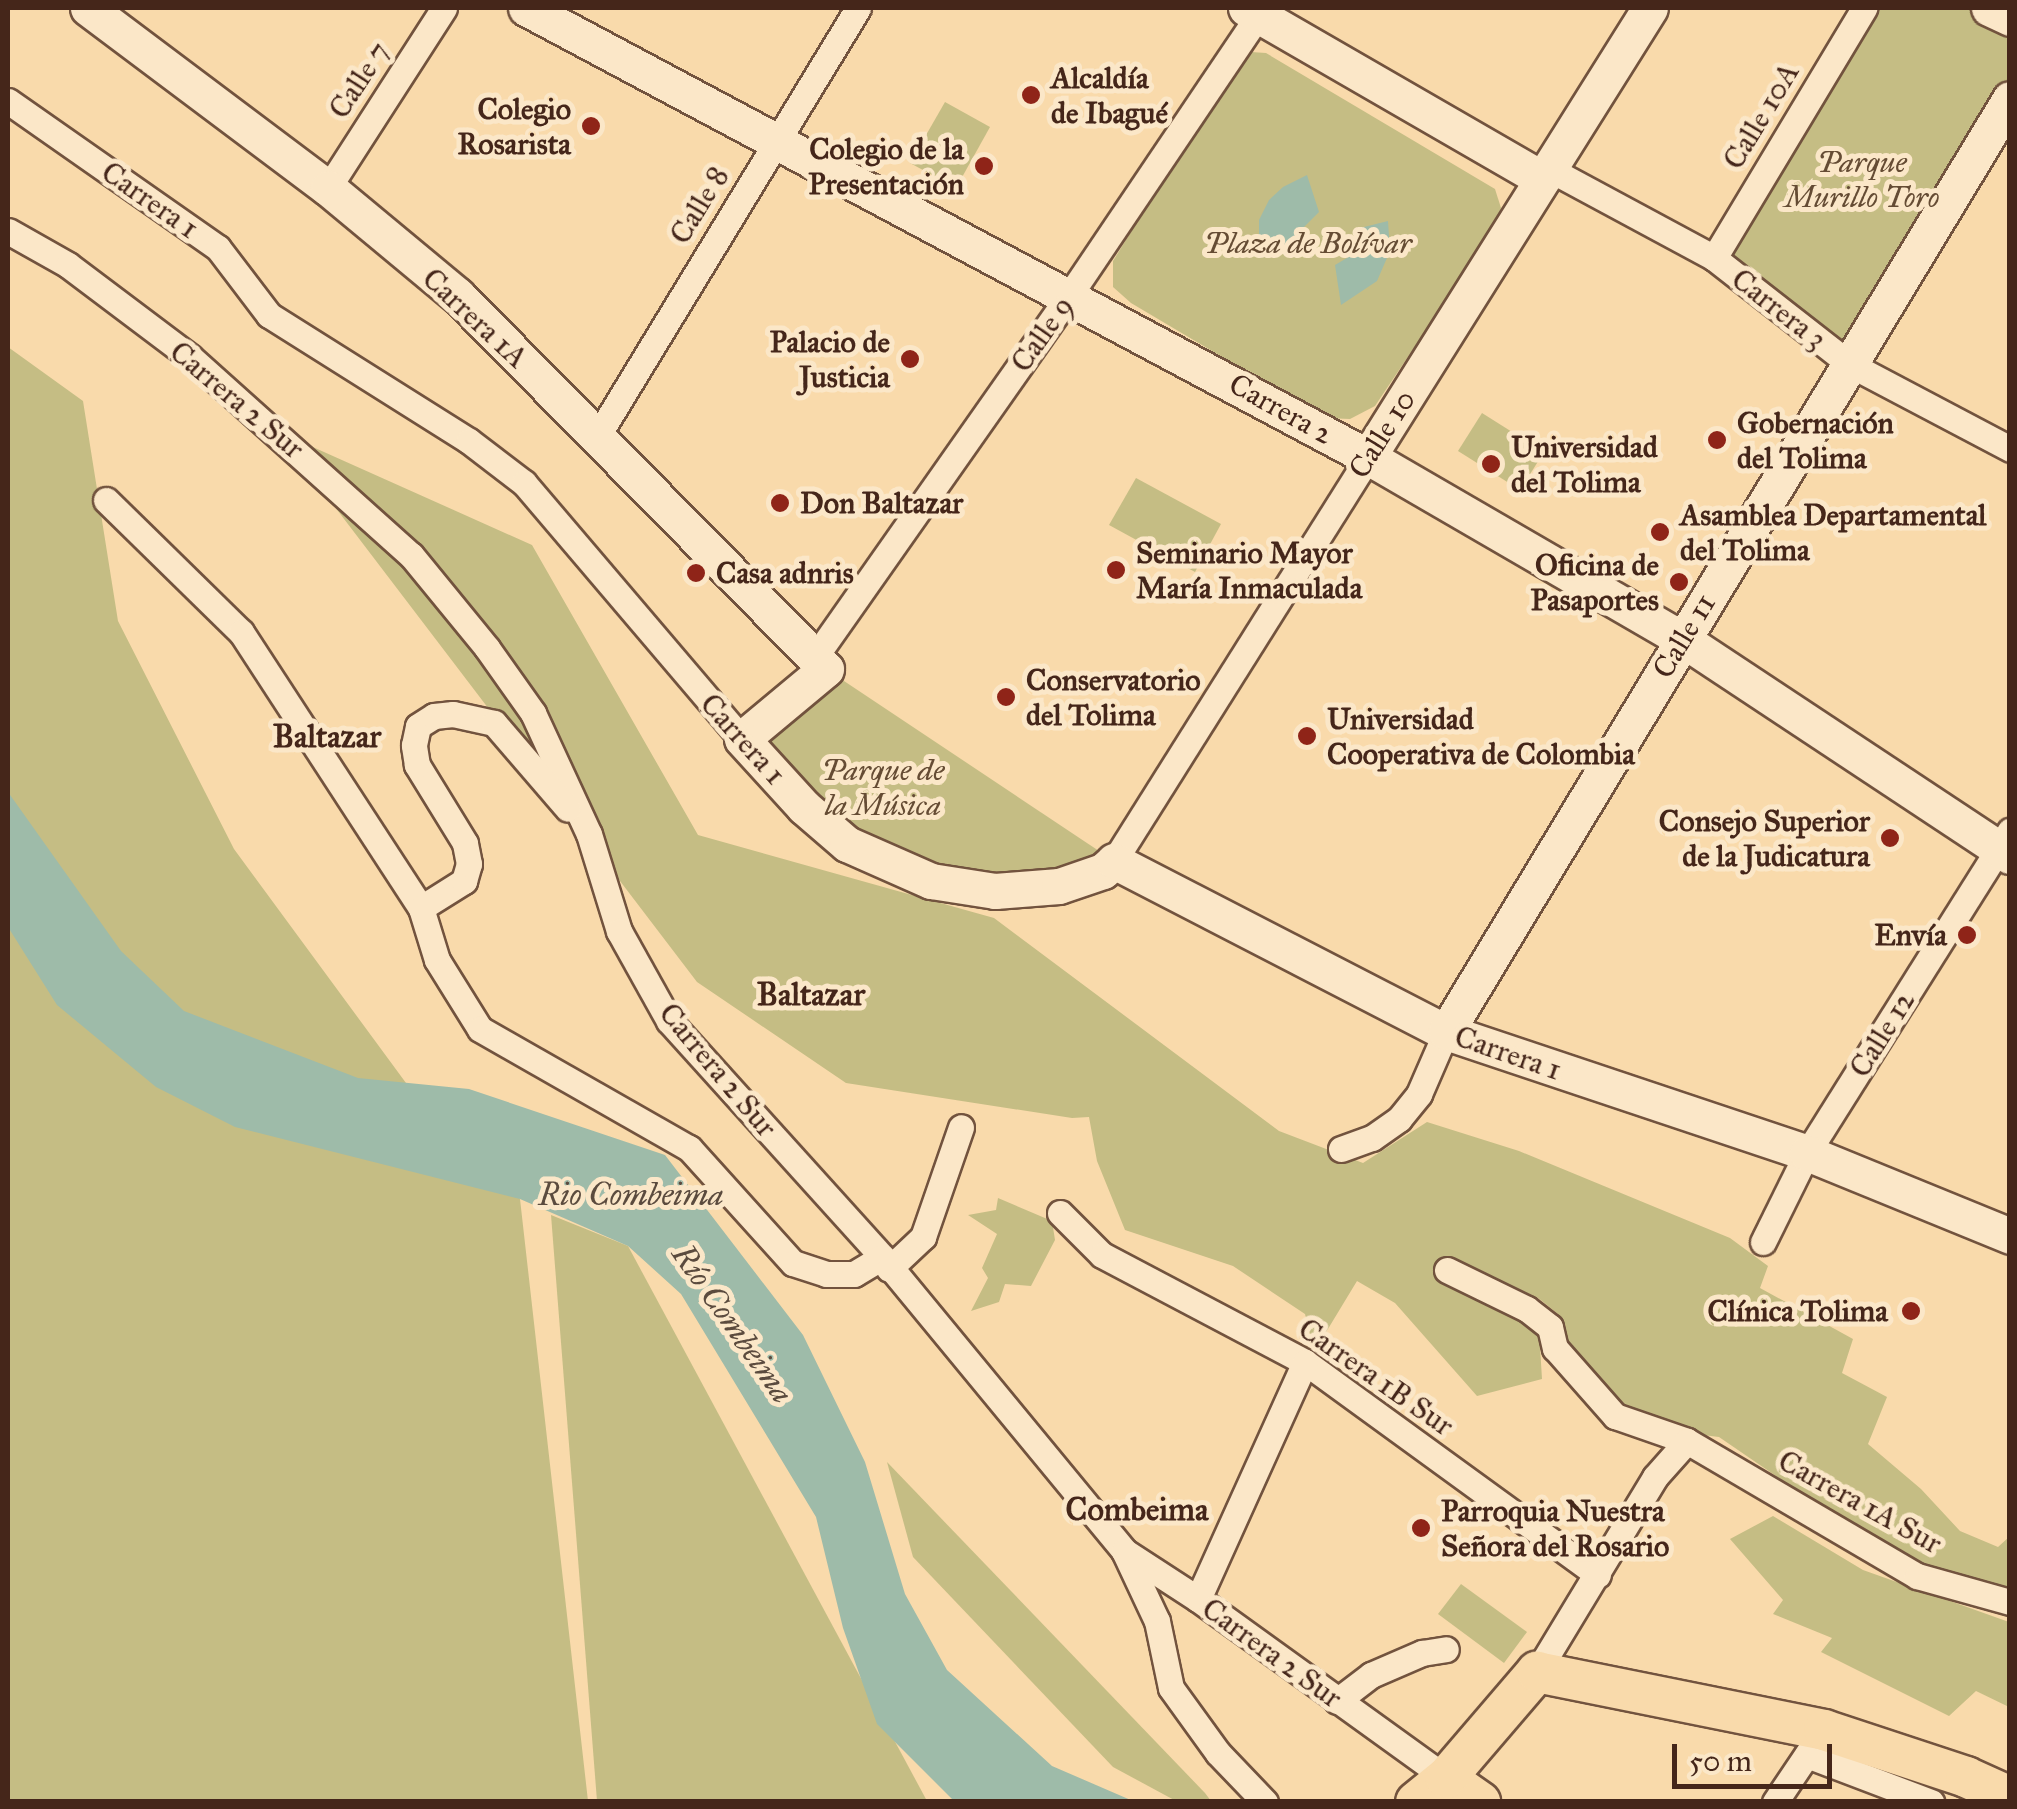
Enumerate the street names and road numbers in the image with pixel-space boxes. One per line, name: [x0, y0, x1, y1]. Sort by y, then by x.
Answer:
street label: Calle 7: [321, 35, 397, 125]
street label: Calle 10A: [1715, 56, 1807, 176]
street label: Carrera 1: [95, 154, 205, 246]
street label: Calle 8: [662, 160, 736, 250]
street label: Carrera 1A: [415, 260, 535, 376]
street label: Carrera 3: [1724, 261, 1834, 357]
street label: Calle 9: [1003, 289, 1081, 379]
street label: Carrera 2 Sur: [163, 333, 311, 467]
street label: Carrera 2: [1223, 366, 1339, 452]
street label: Calle 10: [1341, 383, 1423, 485]
street label: Calle 11: [1645, 587, 1723, 685]
street label: Carrera 1: [693, 686, 793, 792]
street label: Calle 12: [1842, 984, 1922, 1084]
street label: Carrera 2 Sur: [651, 996, 785, 1144]
street label: Carrera 1: [1450, 1018, 1566, 1088]
street label: Carrera 1B Sur: [1292, 1310, 1460, 1444]
street label: Carrera 1A Sur: [1772, 1442, 1948, 1562]
street label: Carrera 2 Sur: [1195, 1590, 1349, 1716]

